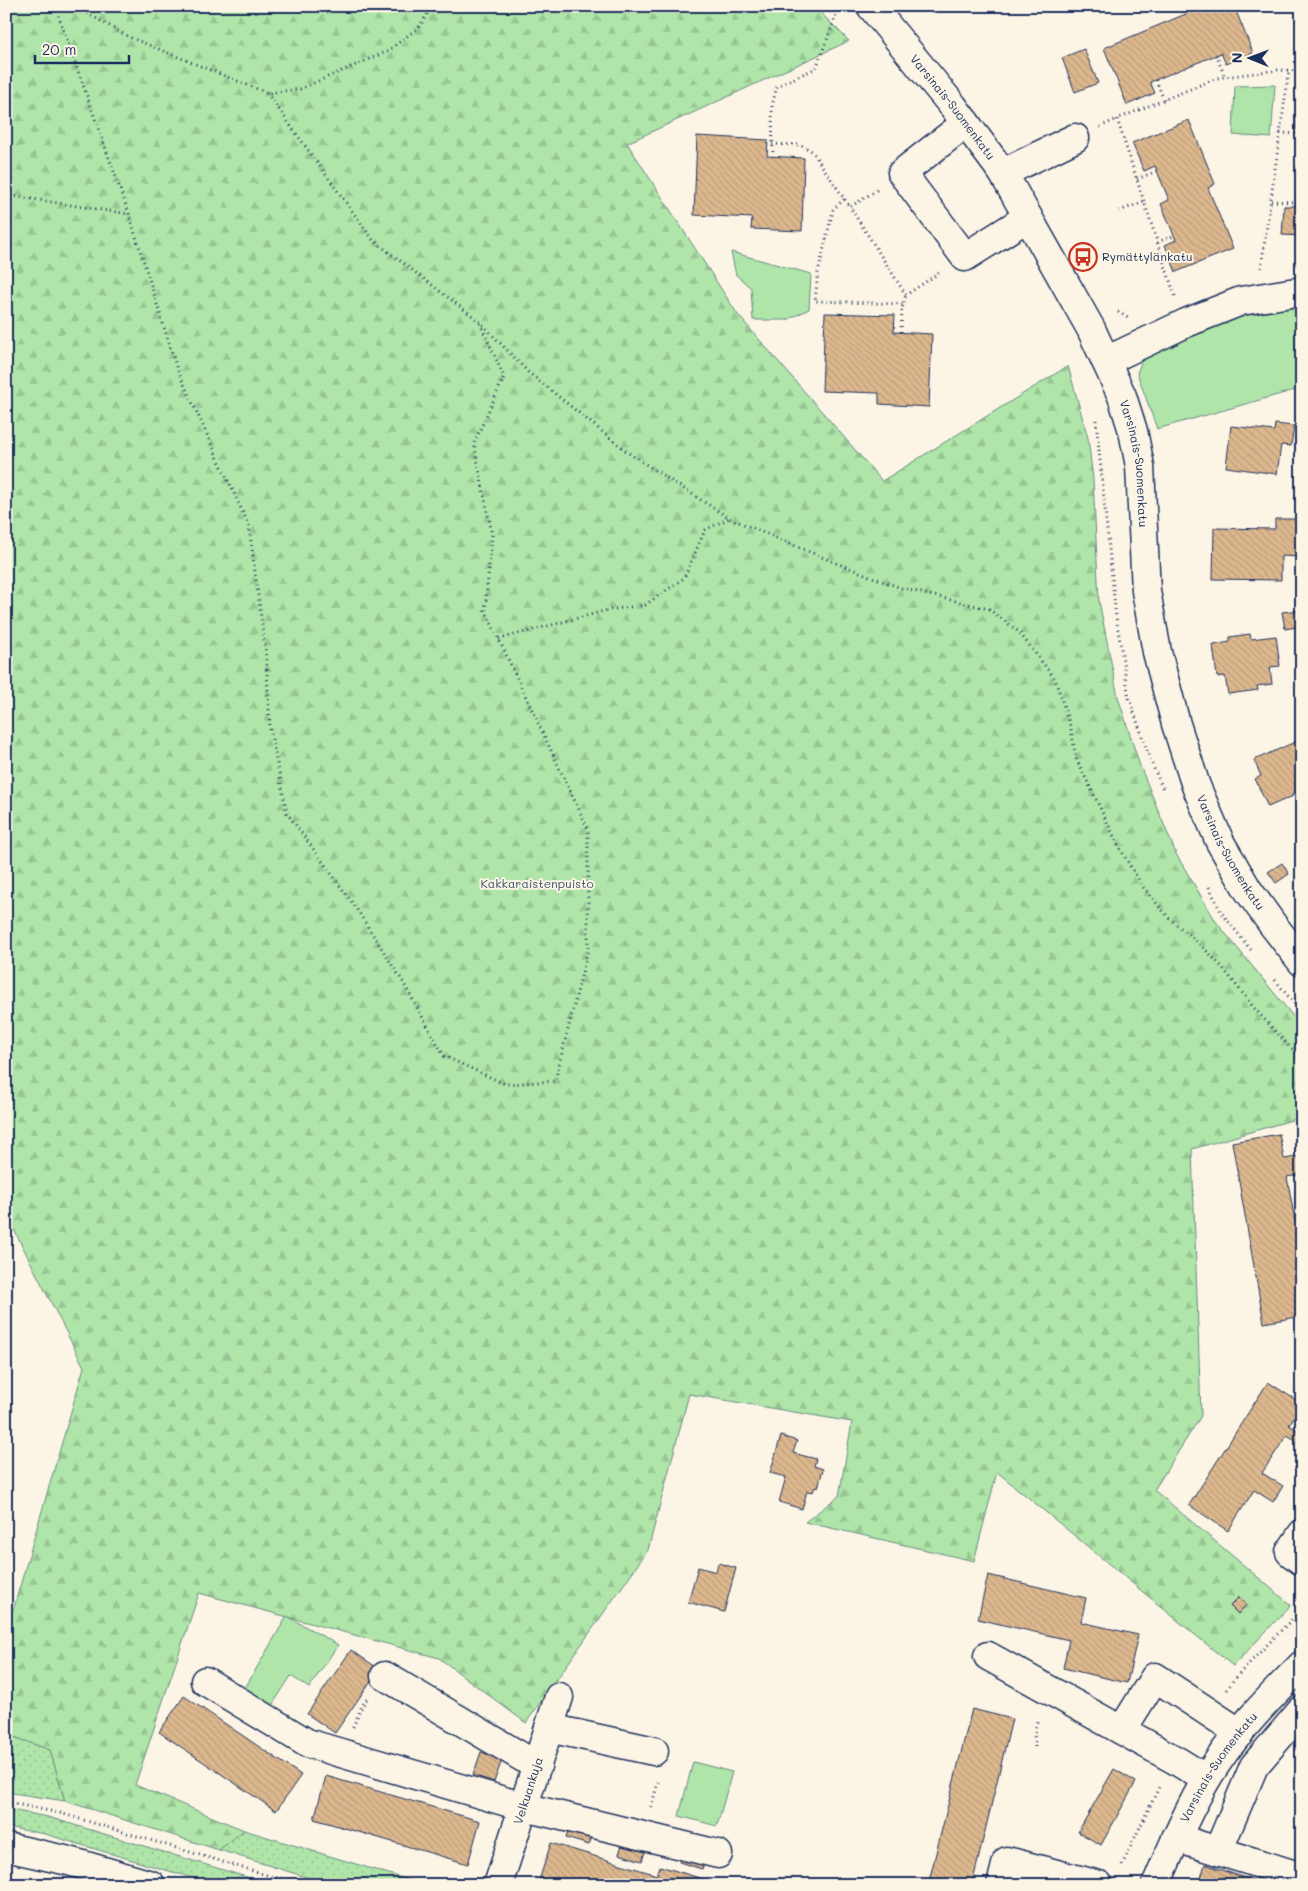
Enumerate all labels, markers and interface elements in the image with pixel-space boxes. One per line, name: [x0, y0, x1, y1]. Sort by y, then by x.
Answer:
scale bar: [35, 32, 129, 64]
north arrow: [1226, 32, 1276, 82]
text: 20 m: [42, 39, 76, 59]
street label: Varsinais-Suomenkatu: [907, 51, 999, 163]
text: N: [1227, 52, 1246, 63]
bus stop icon: Rymättylänkatu: [1068, 242, 1098, 272]
place label: Rymättylänkatu: [1102, 248, 1193, 264]
street label: Varsinais-Suomenkatu: [1117, 398, 1152, 528]
street label: Varsinais-Suomenkatu: [1194, 792, 1269, 913]
park label: Kakkaraistenpuisto: [480, 875, 594, 891]
street label: Varsinais-Suomenkatu: [1176, 1708, 1260, 1825]
street label: Velkuankuja: [509, 1755, 546, 1826]

